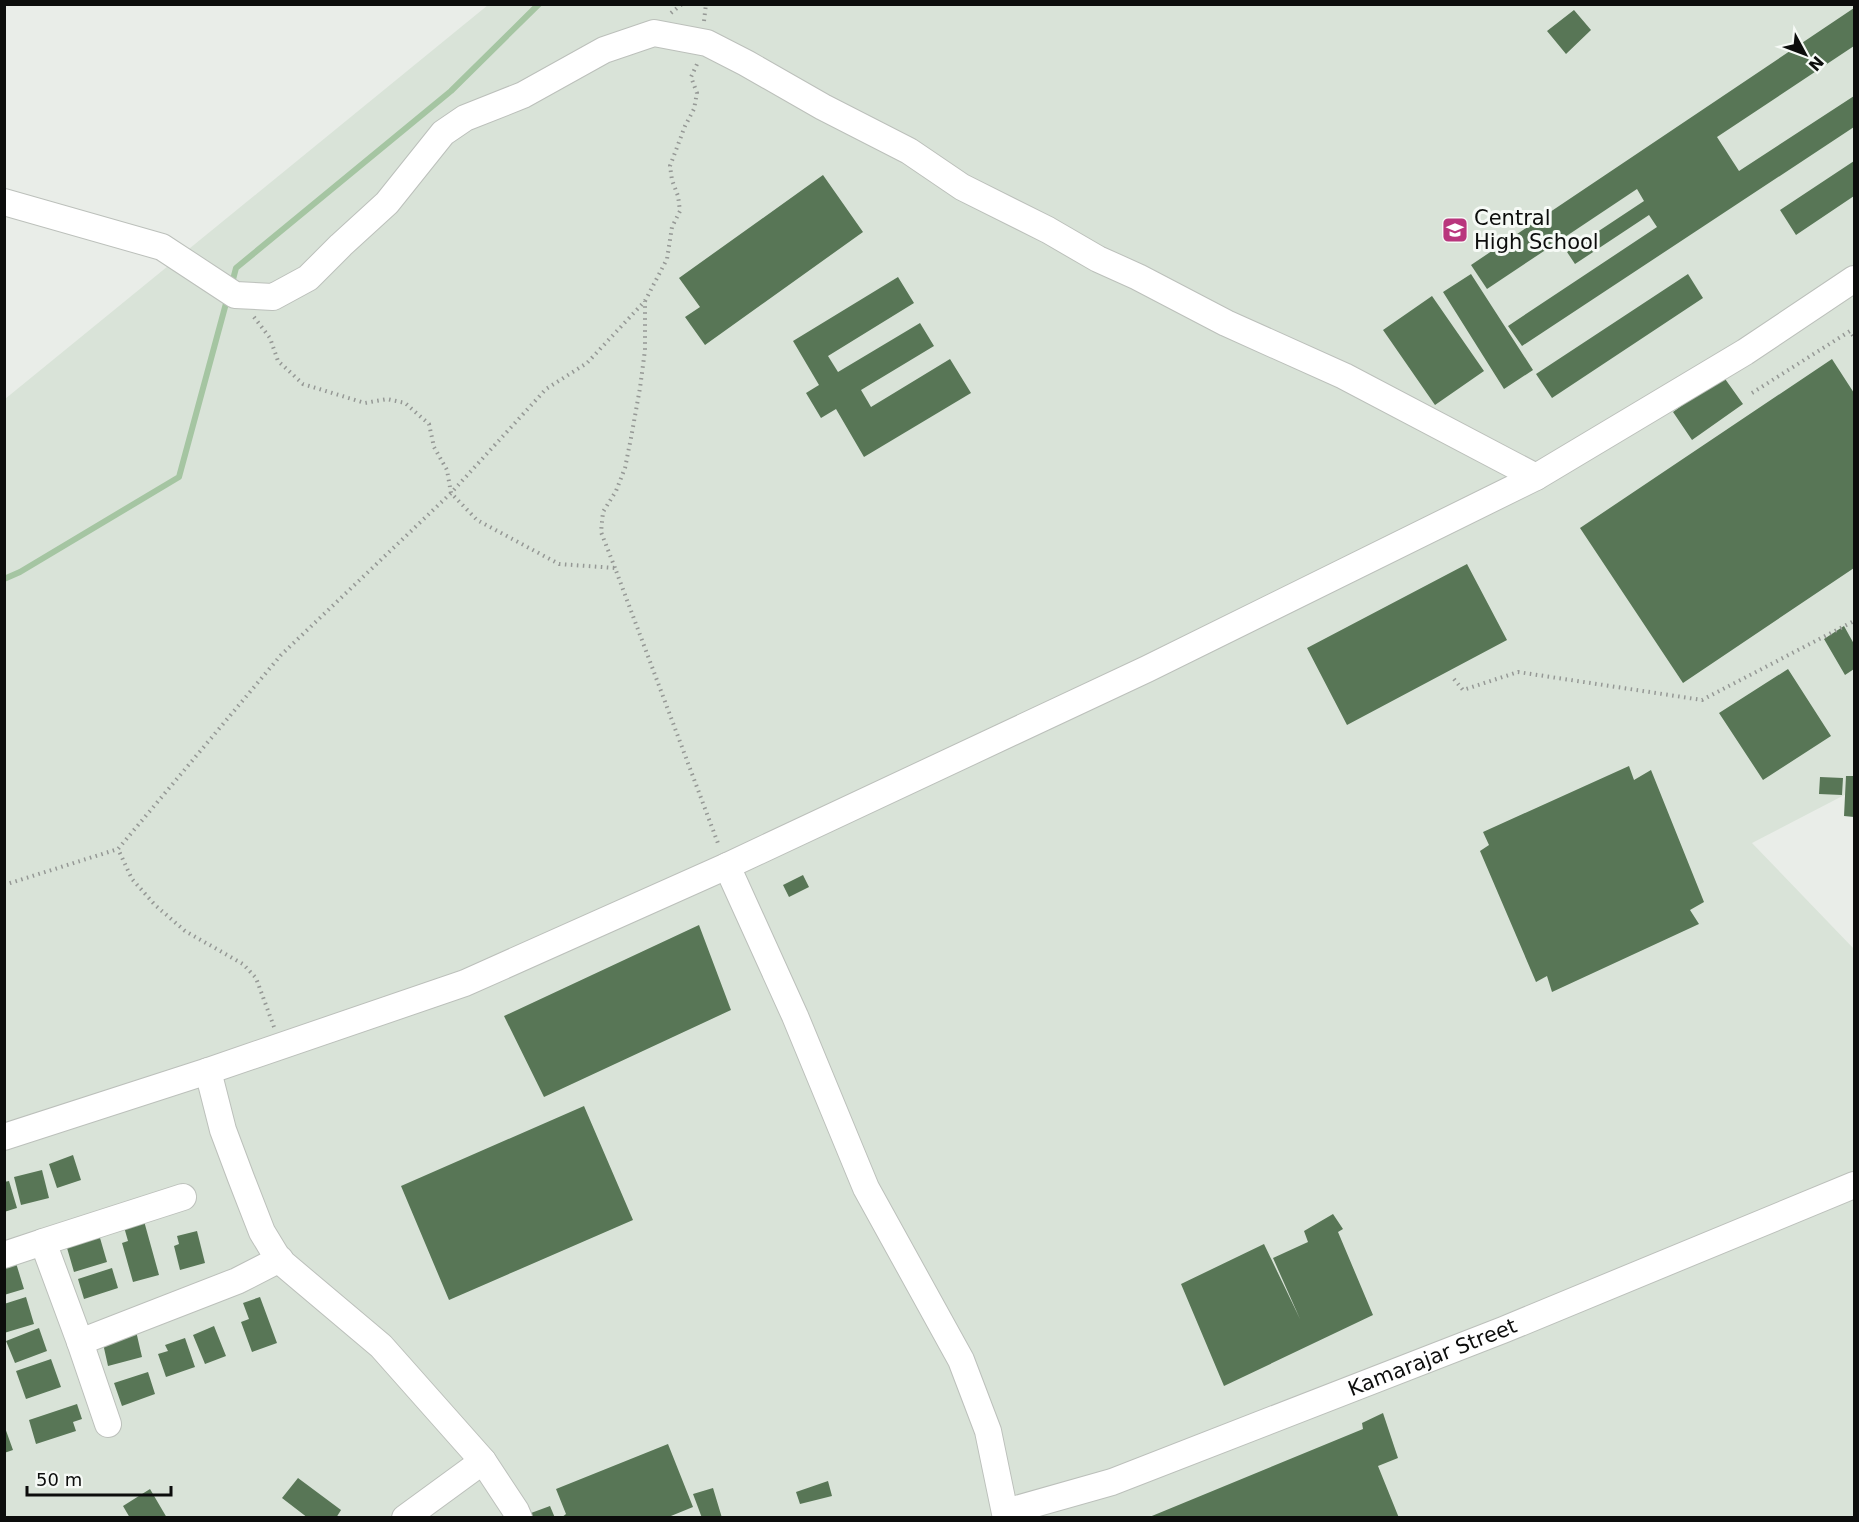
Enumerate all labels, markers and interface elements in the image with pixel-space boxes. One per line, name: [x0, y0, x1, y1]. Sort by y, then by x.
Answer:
north arrow: [1775, 24, 1835, 84]
text: N: [1804, 52, 1828, 75]
place label: Central High School: [1474, 206, 1599, 254]
school or university icon: Central High School: [1440, 215, 1470, 245]
street label: Kamarajar Street: [1345, 1314, 1520, 1401]
scale bar: [27, 1459, 171, 1497]
text: 50 m: [36, 1469, 82, 1490]

